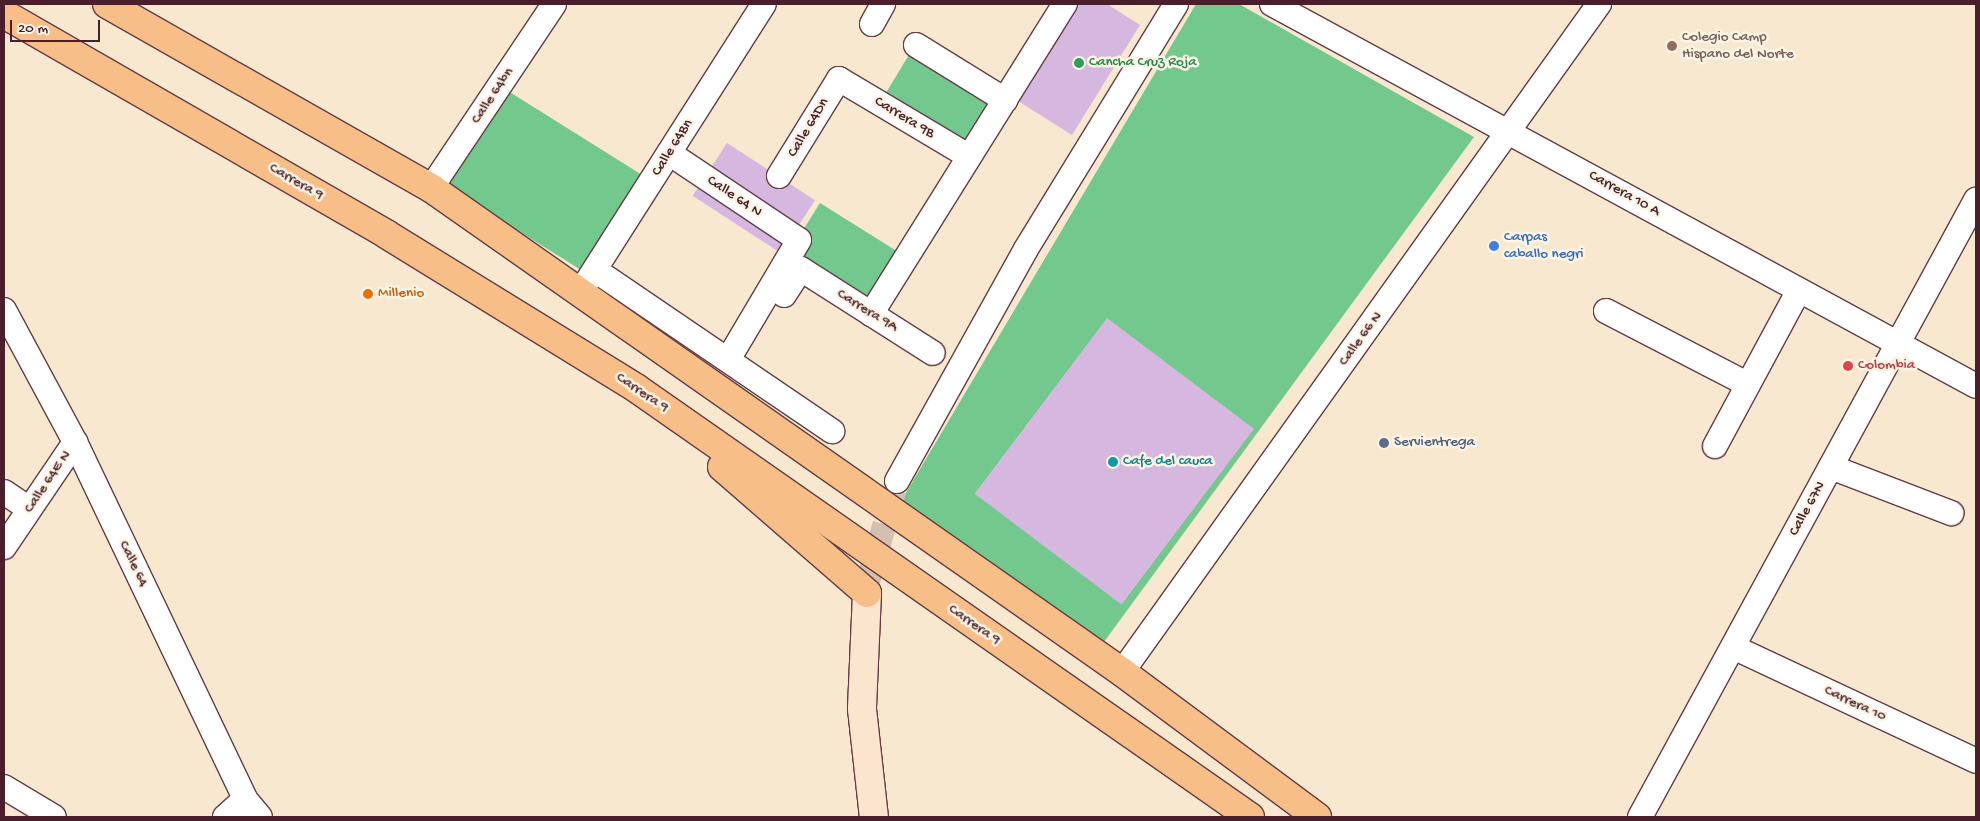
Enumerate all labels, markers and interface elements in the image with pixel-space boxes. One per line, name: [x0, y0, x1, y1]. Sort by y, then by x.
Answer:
scale bar: [12, 10, 102, 42]
text: 20 m: [18, 20, 48, 38]
place label: Colegio Camp Hispano del Norte: [1682, 28, 1794, 63]
marker: Colegio Camp Hispano del Norte: [1666, 40, 1678, 52]
place label: Cancha Cruz Roja: [1089, 54, 1197, 72]
marker: Cancha Cruz Roja: [1073, 57, 1085, 69]
street label: Calle 64bn: [468, 64, 518, 128]
street label: Carrera 9B: [871, 93, 937, 143]
street label: Calle 64Dn: [784, 95, 834, 161]
street label: Calle 64Bn: [648, 116, 698, 180]
street label: Carrera 9: [266, 159, 326, 205]
street label: Carrera 10 A: [1585, 167, 1663, 221]
street label: Calle 64 N: [703, 172, 765, 222]
place label: Carpas caballo negri: [1504, 228, 1584, 263]
marker: Carpas caballo negri: [1488, 240, 1500, 252]
place label: Millenio: [378, 285, 424, 303]
street label: Carrera 9A: [833, 285, 901, 337]
marker: Millenio: [362, 288, 374, 300]
street label: Calle 66 N: [1335, 308, 1387, 370]
place label: Colombia: [1858, 357, 1915, 375]
marker: Colombia: [1842, 360, 1854, 372]
street label: Carrera 9: [612, 369, 672, 417]
place label: Servientrega: [1394, 434, 1475, 452]
marker: Servientrega: [1378, 437, 1390, 449]
street label: Calle 64E N: [20, 447, 76, 517]
place label: Cafe del cauca: [1123, 453, 1213, 471]
marker: Cafe del cauca: [1107, 456, 1119, 468]
street label: Calle 67N: [1786, 479, 1830, 539]
street label: Calle 64: [114, 538, 152, 590]
street label: Carrera 9: [944, 601, 1004, 649]
street label: Carrera 10: [1821, 682, 1889, 726]

